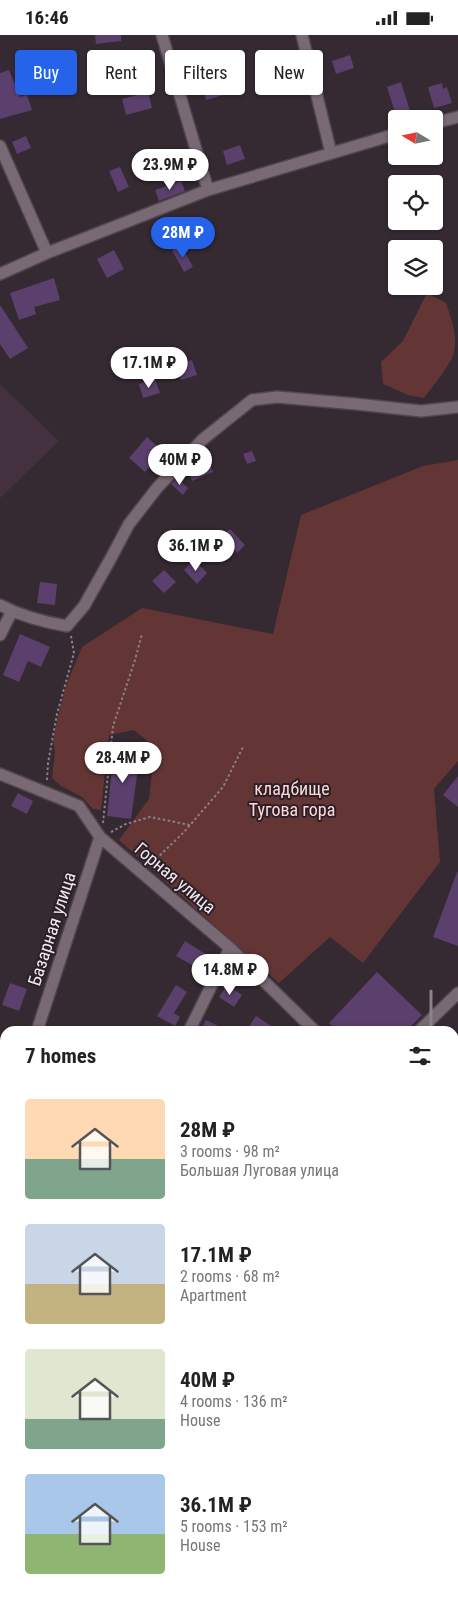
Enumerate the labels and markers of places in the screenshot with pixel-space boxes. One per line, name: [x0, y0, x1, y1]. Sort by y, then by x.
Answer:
pin: 23.9M ₽: [124, 149, 216, 191]
pin: 28M ₽: [148, 217, 218, 259]
pin: 17.1M ₽: [103, 347, 195, 389]
pin: 40M ₽: [145, 443, 215, 486]
pin: 36.1M ₽: [150, 529, 242, 572]
pin: 28.4M ₽: [77, 741, 169, 784]
pin: 14.8M ₽: [184, 953, 276, 996]

